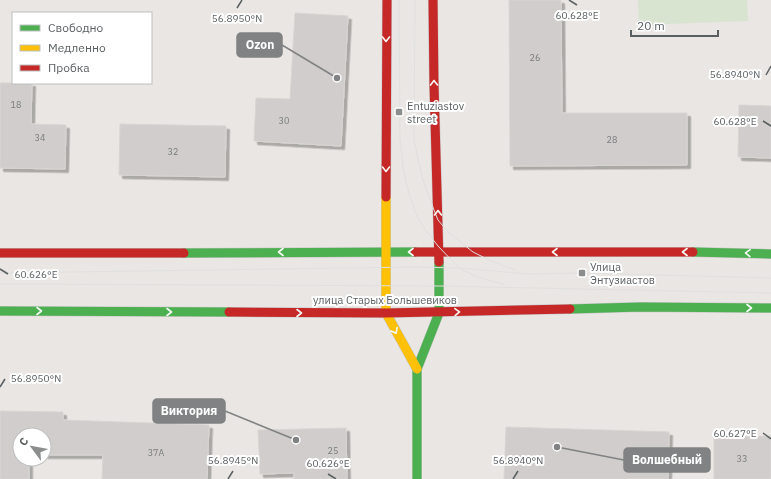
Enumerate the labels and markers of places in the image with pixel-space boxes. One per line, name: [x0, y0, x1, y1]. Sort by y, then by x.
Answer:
callout: Ozon: [237, 33, 282, 57]
place label: Entuziastov street: [407, 99, 465, 126]
marker: Entuziastov street: [394, 107, 404, 117]
place label: Улица Энтузиастов: [590, 260, 655, 287]
marker: Улица Энтузиастов: [577, 268, 587, 278]
callout: Виктория: [153, 399, 225, 423]
callout: Волшебный: [624, 448, 710, 472]

